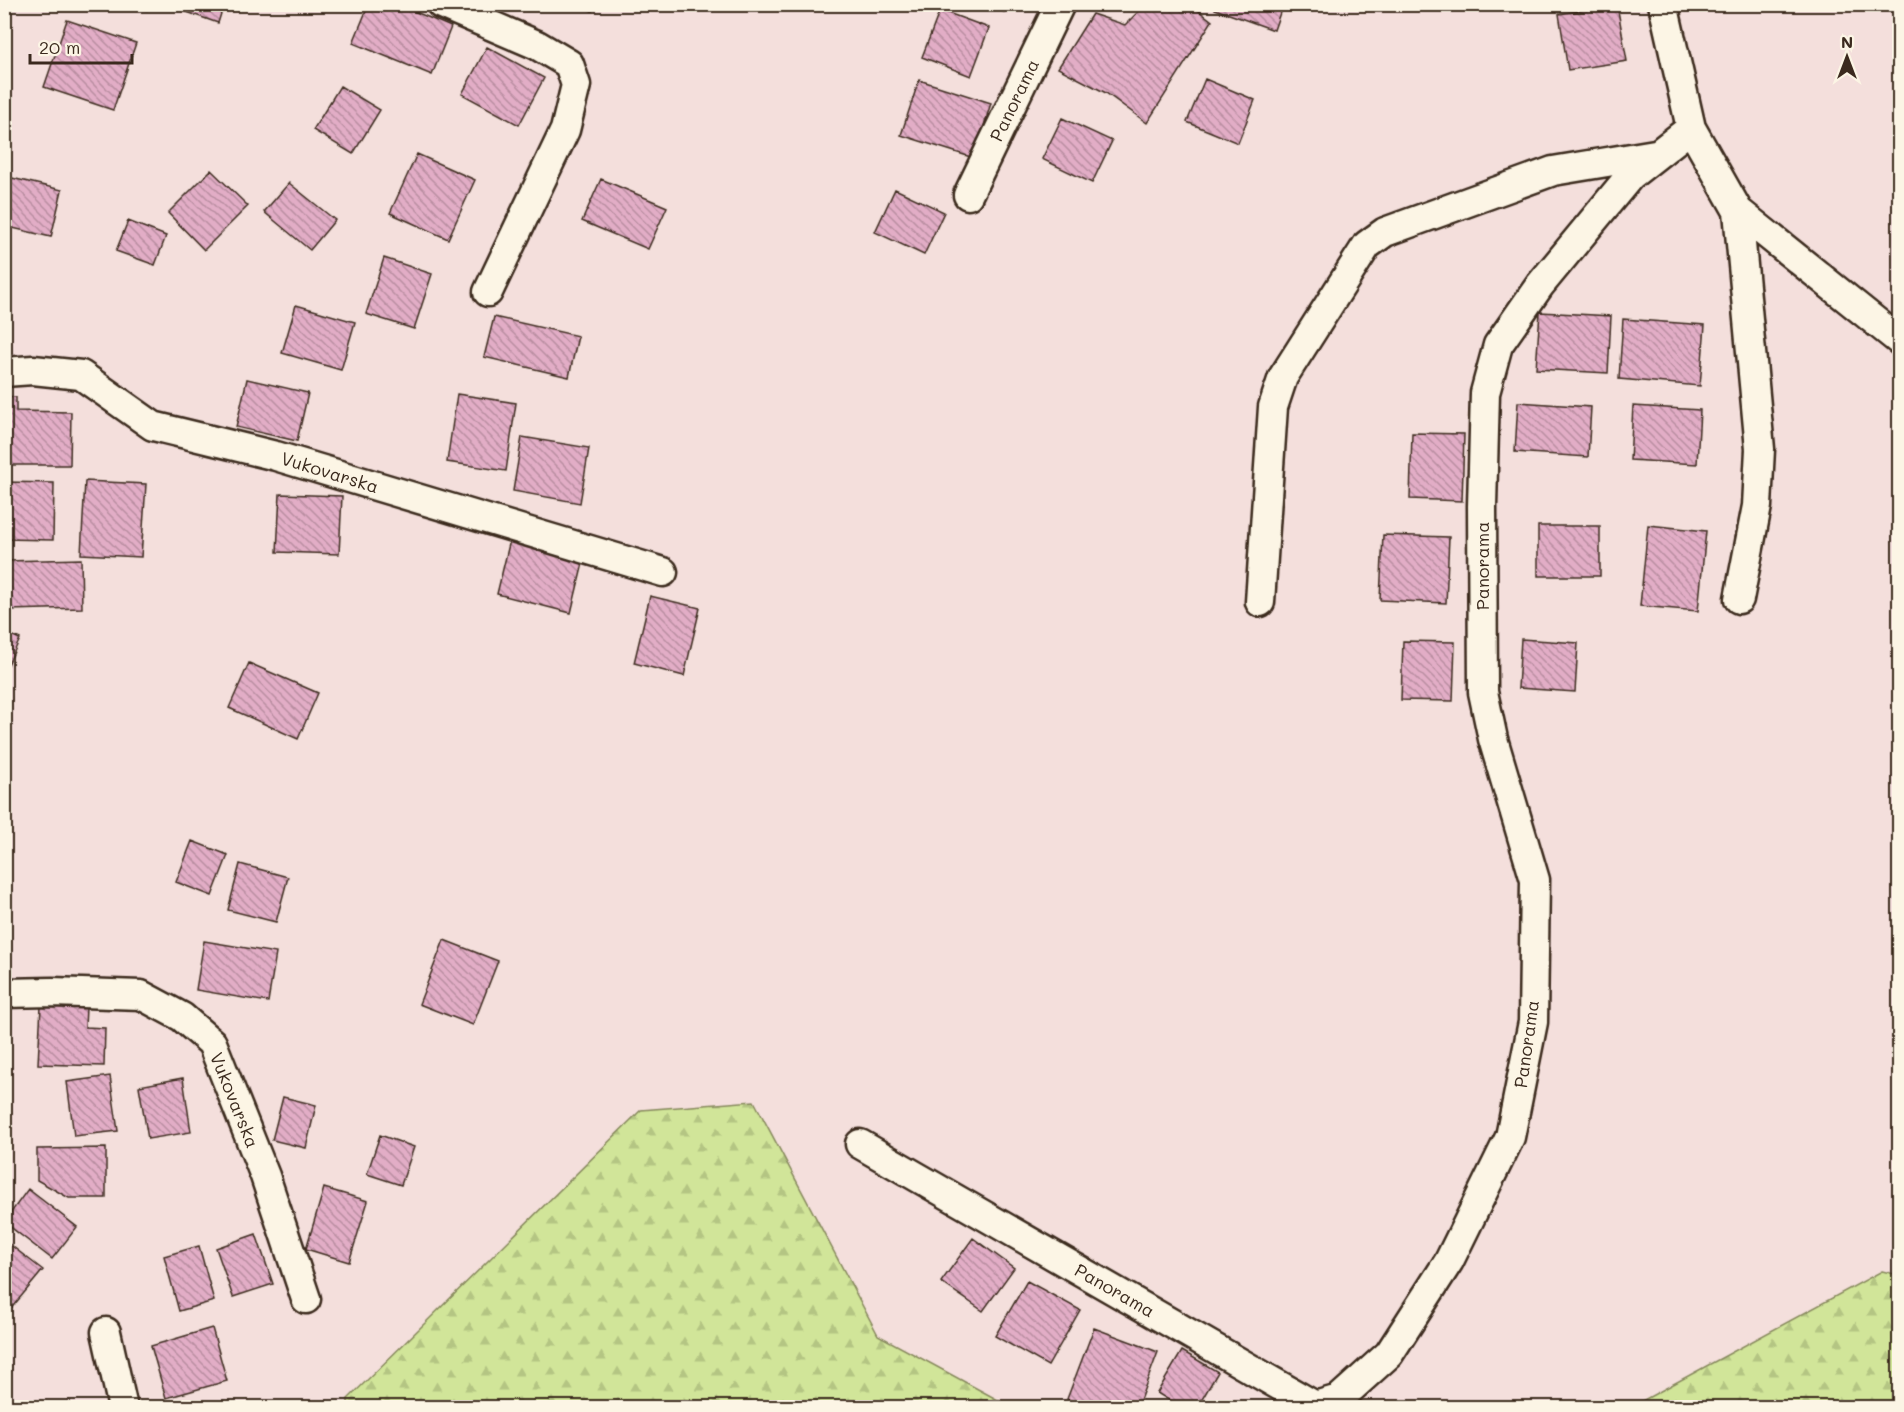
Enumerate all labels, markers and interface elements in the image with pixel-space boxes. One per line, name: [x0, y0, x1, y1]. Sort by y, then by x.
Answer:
scale bar: [30, 27, 132, 65]
north arrow: [1817, 27, 1877, 87]
text: N: [1841, 31, 1853, 52]
text: 20 m: [39, 35, 80, 59]
street label: Panorama: [984, 55, 1044, 145]
street label: Vukovarska: [278, 446, 382, 498]
street label: Panorama: [1470, 522, 1494, 610]
street label: Panorama: [1508, 998, 1544, 1090]
street label: Vukovarska: [205, 1049, 265, 1151]
street label: Panorama: [1071, 1257, 1159, 1323]

